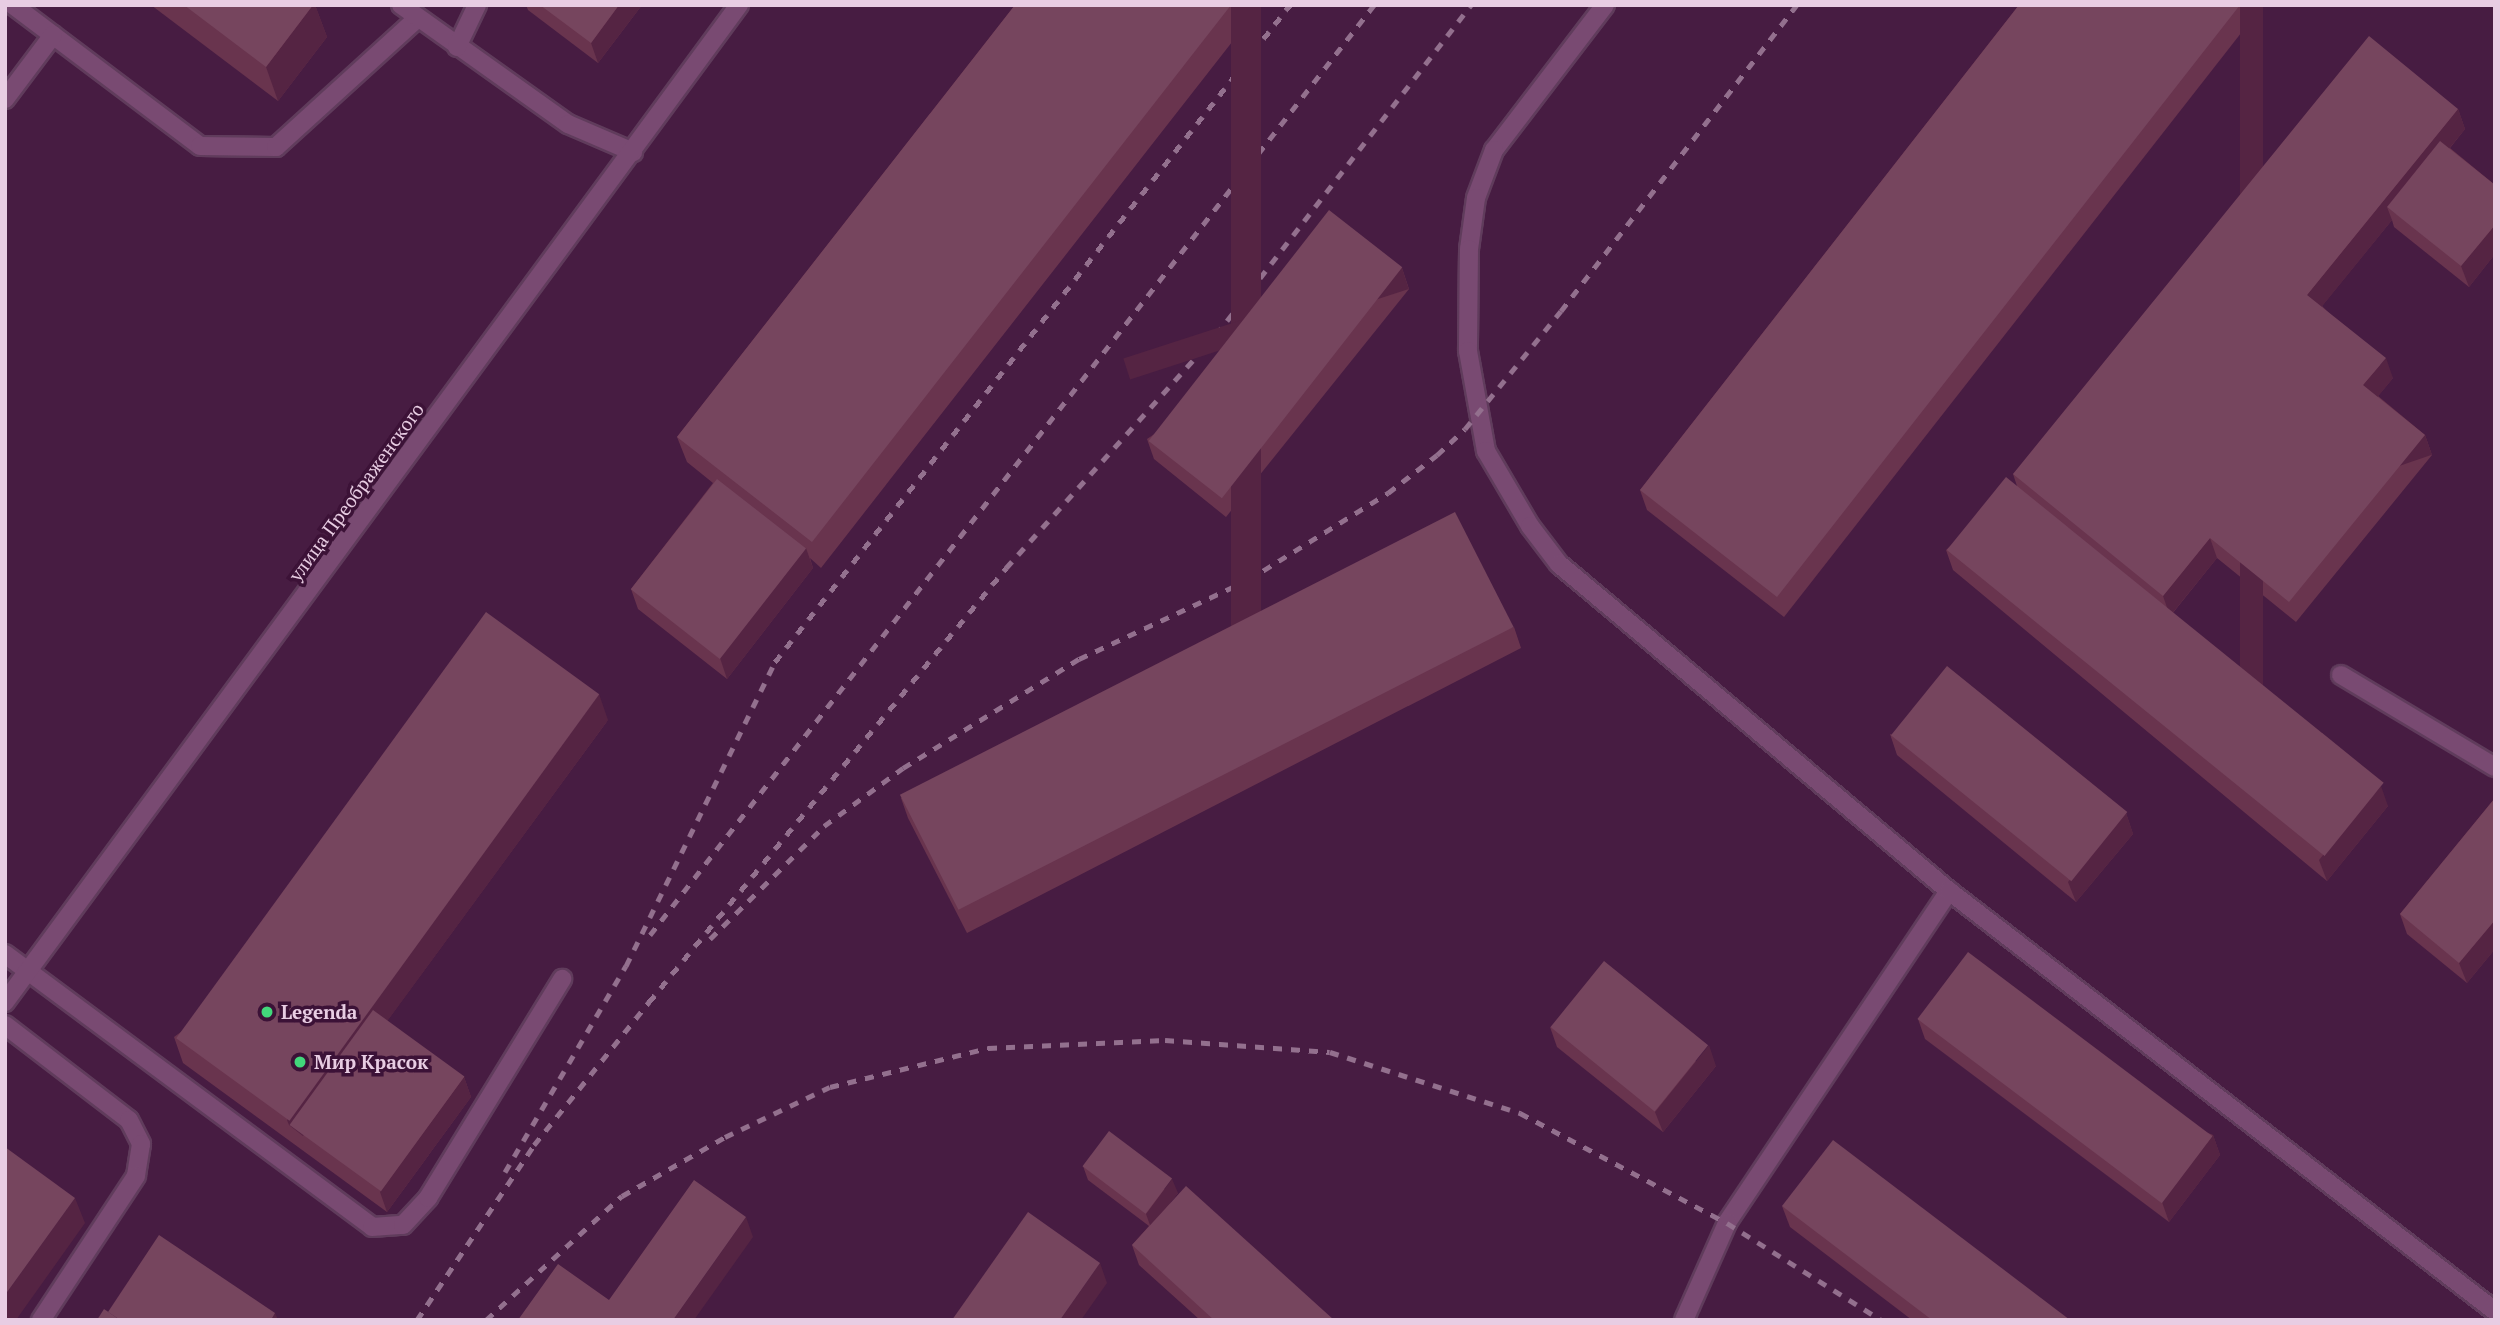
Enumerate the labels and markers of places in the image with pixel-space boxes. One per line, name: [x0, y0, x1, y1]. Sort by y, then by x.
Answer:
place label: Legenda: [281, 1001, 357, 1023]
marker: Legenda: [259, 1004, 275, 1020]
place label: Мир Красок: [314, 1051, 428, 1073]
marker: Мир Красок: [292, 1054, 308, 1070]

